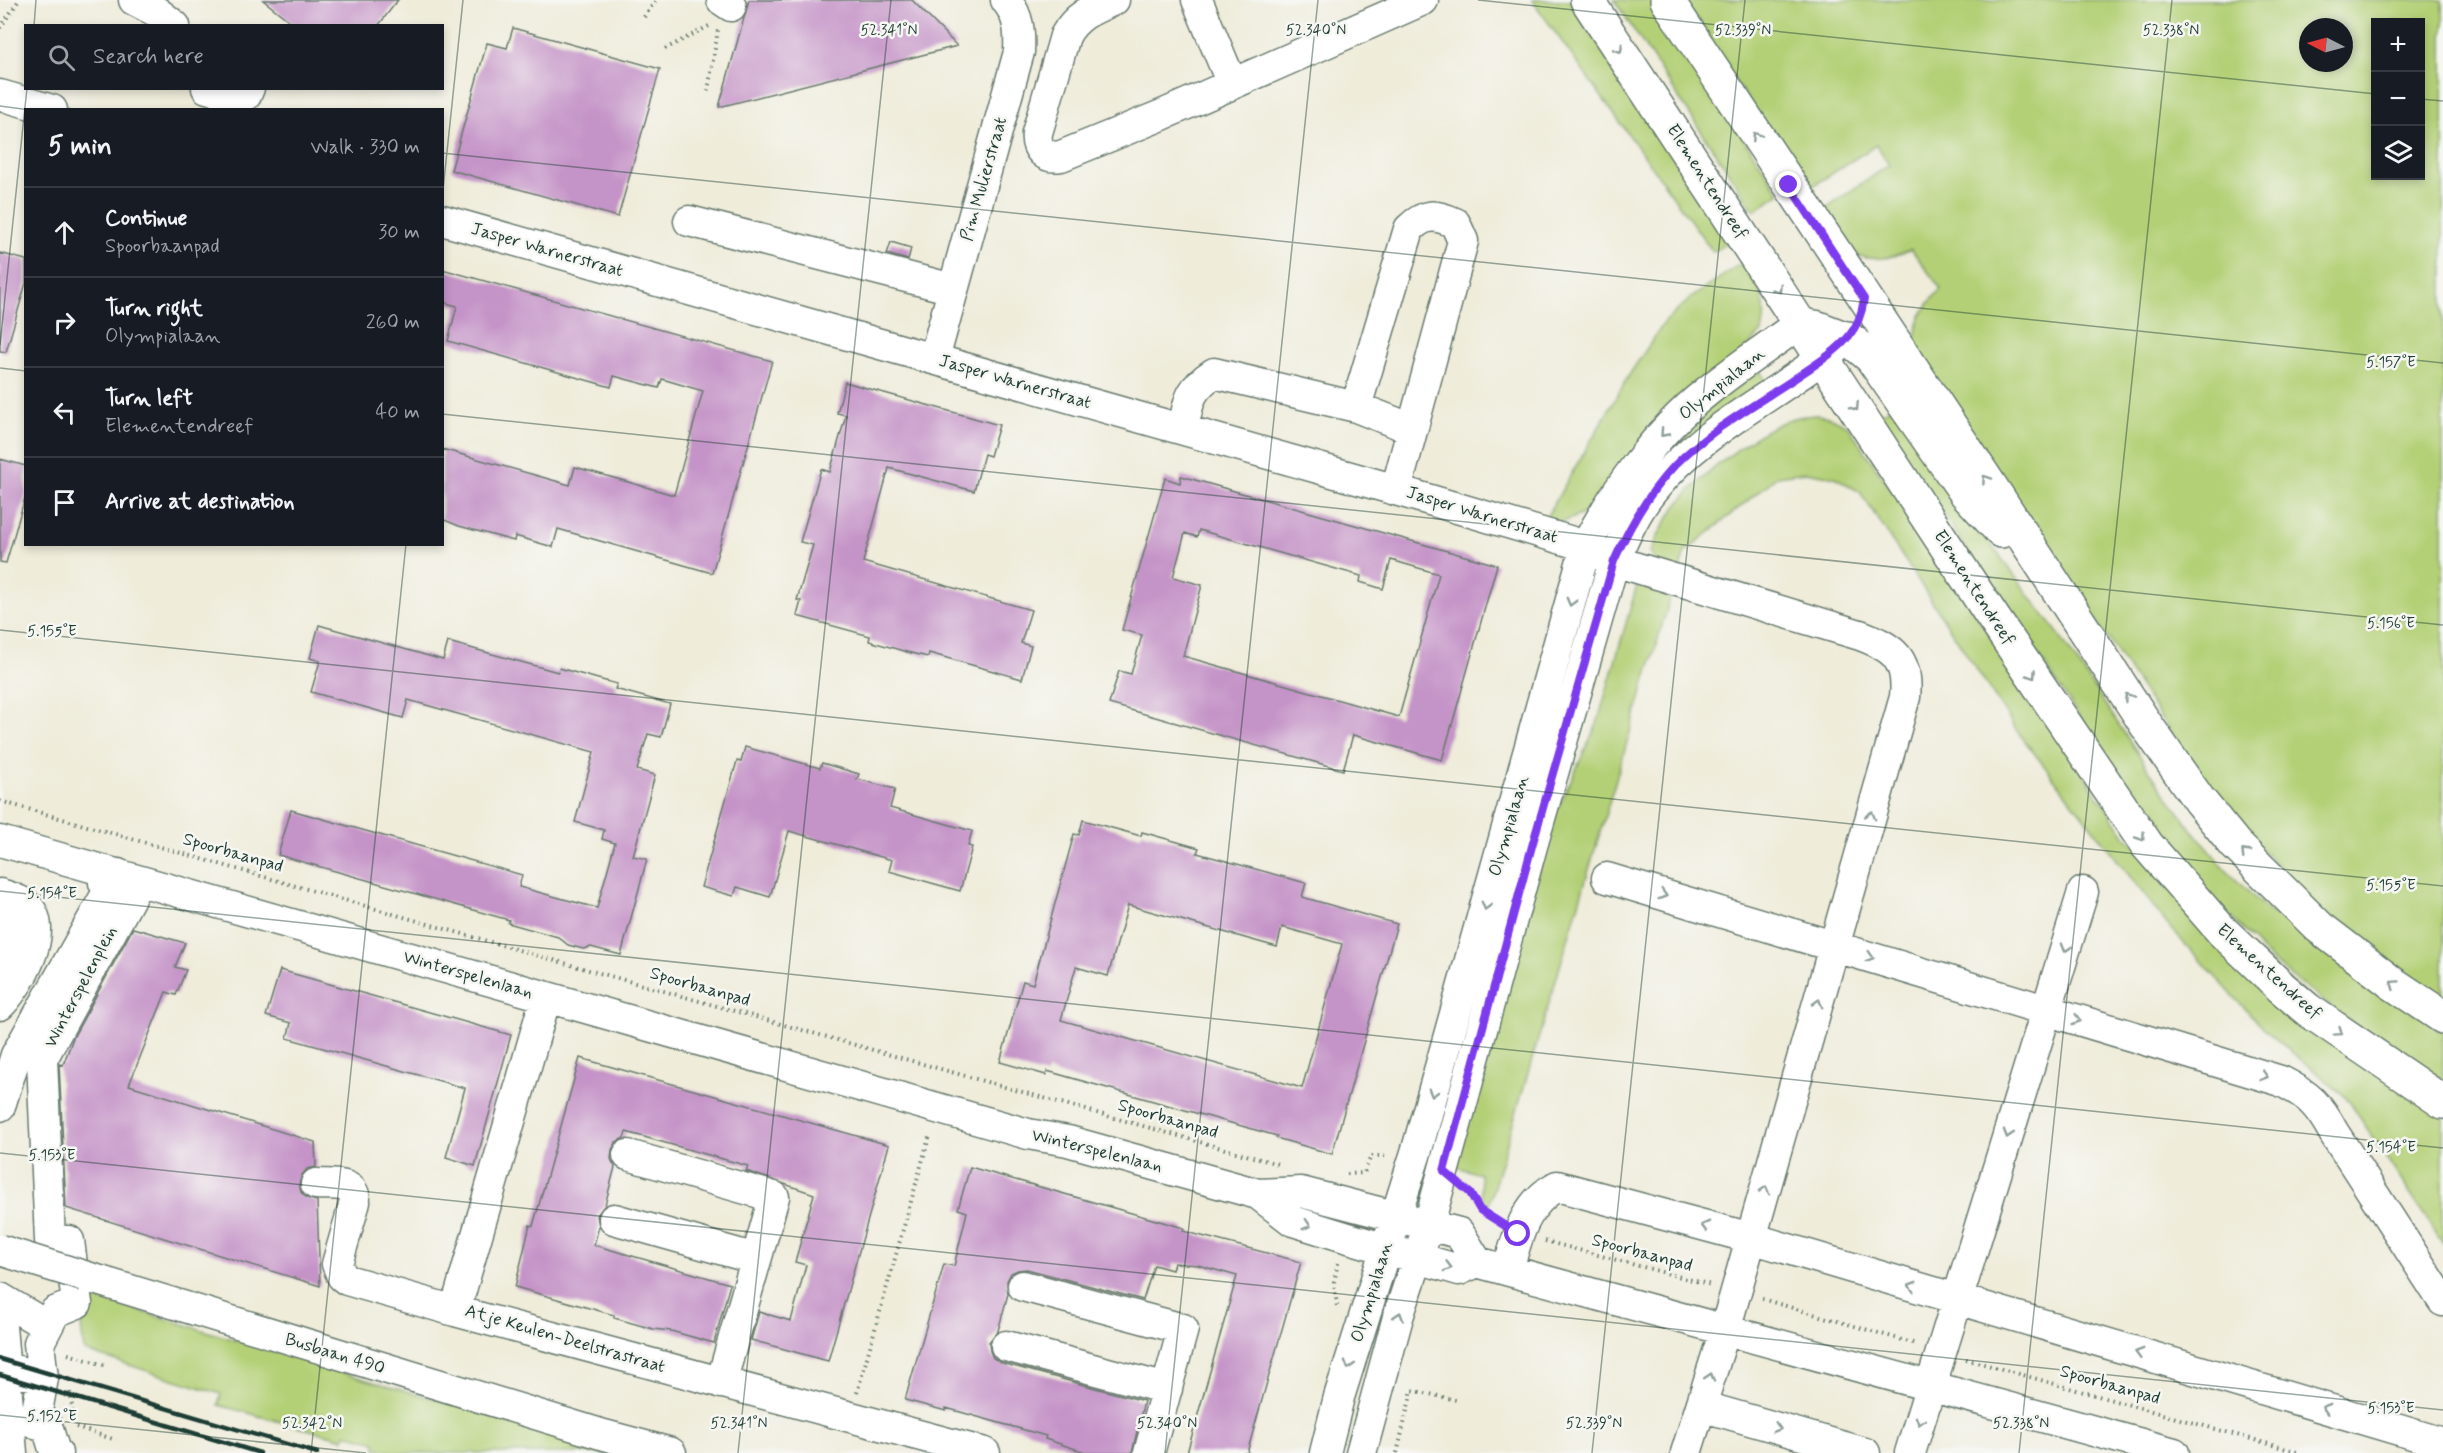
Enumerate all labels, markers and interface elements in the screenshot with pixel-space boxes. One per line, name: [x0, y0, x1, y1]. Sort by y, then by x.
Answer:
north arrow: [2299, 18, 2353, 72]
map controls: [2371, 18, 2425, 180]
button: +: [2371, 18, 2425, 72]
text: 52.341°N: [860, 21, 918, 41]
text: 52.340°N: [1286, 21, 1346, 41]
text: 52.339°N: [1715, 21, 1771, 41]
text: 52.338°N: [2143, 21, 2199, 41]
search box: [24, 24, 444, 90]
icon: search: [45, 41, 78, 74]
one-way arrow: [1612, 42, 1623, 53]
text: Search here: [93, 43, 204, 71]
button: −: [2371, 72, 2425, 126]
street label: Pim Mulierstraat: [955, 114, 1013, 244]
street label: Elementendreef: [1661, 119, 1753, 245]
button: layers: [2371, 126, 2425, 180]
text: 5 min: [48, 130, 112, 164]
one-way arrow: [1752, 132, 1764, 142]
text: Walk · 330 m: [311, 134, 420, 161]
route end: [1775, 171, 1801, 197]
text: Continue: [105, 205, 187, 233]
icon: ahead: [48, 216, 81, 249]
street label: Jasper Warnerstraat: [468, 217, 626, 283]
text: 30 m: [378, 219, 420, 246]
text: Spoorbaanpad: [105, 233, 220, 260]
one-way arrow: [1771, 282, 1782, 293]
text: Turn right: [105, 295, 203, 323]
icon: right: [48, 306, 81, 339]
text: 260 m: [366, 309, 420, 336]
text: Olympialaan: [105, 323, 221, 350]
street label: Olympialaan: [1674, 342, 1770, 426]
street label: Jasper Warnerstraat: [936, 349, 1094, 415]
text: 5.157°E: [2366, 353, 2416, 373]
text: Turn left: [105, 385, 193, 413]
icon: left: [48, 396, 81, 429]
text: 40 m: [376, 399, 420, 426]
one-way arrow: [1848, 401, 1859, 412]
text: Elementendreef: [105, 413, 253, 440]
one-way arrow: [1660, 427, 1671, 437]
one-way arrow: [1982, 475, 1993, 486]
street label: Jasper Warnerstraat: [1403, 481, 1561, 550]
icon: arrive: [48, 486, 81, 519]
text: Arrive at destination: [105, 488, 295, 516]
street label: Elementendreef: [1928, 525, 2020, 651]
one-way arrow: [1565, 597, 1578, 607]
text: 5.156°E: [2367, 614, 2415, 634]
text: 5.155°E: [27, 622, 77, 642]
one-way arrow: [2025, 669, 2036, 680]
one-way arrow: [2124, 693, 2135, 704]
street label: Olympialaan: [1483, 773, 1535, 879]
one-way arrow: [1864, 810, 1876, 821]
street label: Spoorbaanpad: [180, 827, 286, 879]
one-way arrow: [2134, 830, 2145, 841]
one-way arrow: [2241, 850, 2252, 861]
text: 5.155°E: [2366, 876, 2416, 896]
text: 5.154°E: [27, 884, 77, 904]
one-way arrow: [1657, 887, 1668, 900]
one-way arrow: [1481, 900, 1493, 911]
street label: Elementendreef: [2211, 918, 2327, 1026]
street label: Winterspelenplein: [39, 922, 123, 1052]
one-way arrow: [2060, 942, 2073, 953]
street label: Winterspelenlaan: [400, 945, 536, 1005]
one-way arrow: [1864, 950, 1875, 962]
street label: Spoorbaanpad: [647, 961, 753, 1013]
one-way arrow: [2390, 980, 2401, 991]
one-way arrow: [1811, 998, 1823, 1008]
one-way arrow: [2071, 1013, 2082, 1025]
one-way arrow: [2333, 1025, 2344, 1036]
one-way arrow: [2258, 1069, 2269, 1081]
one-way arrow: [1428, 1087, 1440, 1098]
street label: Spoorbaanpad: [1115, 1093, 1221, 1145]
street label: Winterspelenlaan: [1029, 1123, 1165, 1179]
one-way arrow: [2003, 1128, 2015, 1139]
text: 5.154°E: [2366, 1138, 2416, 1158]
text: 5.153°E: [28, 1146, 76, 1166]
one-way arrow: [1758, 1185, 1770, 1196]
one-way arrow: [1301, 1218, 1312, 1230]
route start: [1504, 1220, 1530, 1246]
one-way arrow: [1700, 1220, 1710, 1233]
street label: Spoorbaanpad: [1589, 1228, 1695, 1278]
street label: Olympialaan: [1345, 1239, 1399, 1345]
one-way arrow: [1442, 1260, 1453, 1272]
one-way arrow: [1907, 1281, 1918, 1293]
street label: Atje Keulen-Deelstrastraat: [462, 1299, 668, 1379]
one-way arrow: [1392, 1311, 1404, 1322]
street label: Busbaan 490: [282, 1327, 388, 1381]
one-way arrow: [2135, 1348, 2145, 1360]
one-way arrow: [1344, 1359, 1356, 1370]
street label: Spoorbaanpad: [2057, 1359, 2163, 1411]
one-way arrow: [1703, 1372, 1715, 1383]
text: 5.153°E: [2367, 1399, 2415, 1419]
one-way arrow: [2322, 1403, 2332, 1415]
text: 5.152°E: [27, 1407, 77, 1427]
text: 52.342°N: [282, 1414, 342, 1434]
text: 52.341°N: [710, 1414, 768, 1434]
text: 52.340°N: [1137, 1414, 1197, 1434]
text: 52.339°N: [1566, 1414, 1622, 1434]
text: 52.338°N: [1993, 1414, 2049, 1434]
one-way arrow: [1915, 1415, 1927, 1426]
one-way arrow: [1771, 1421, 1782, 1433]

